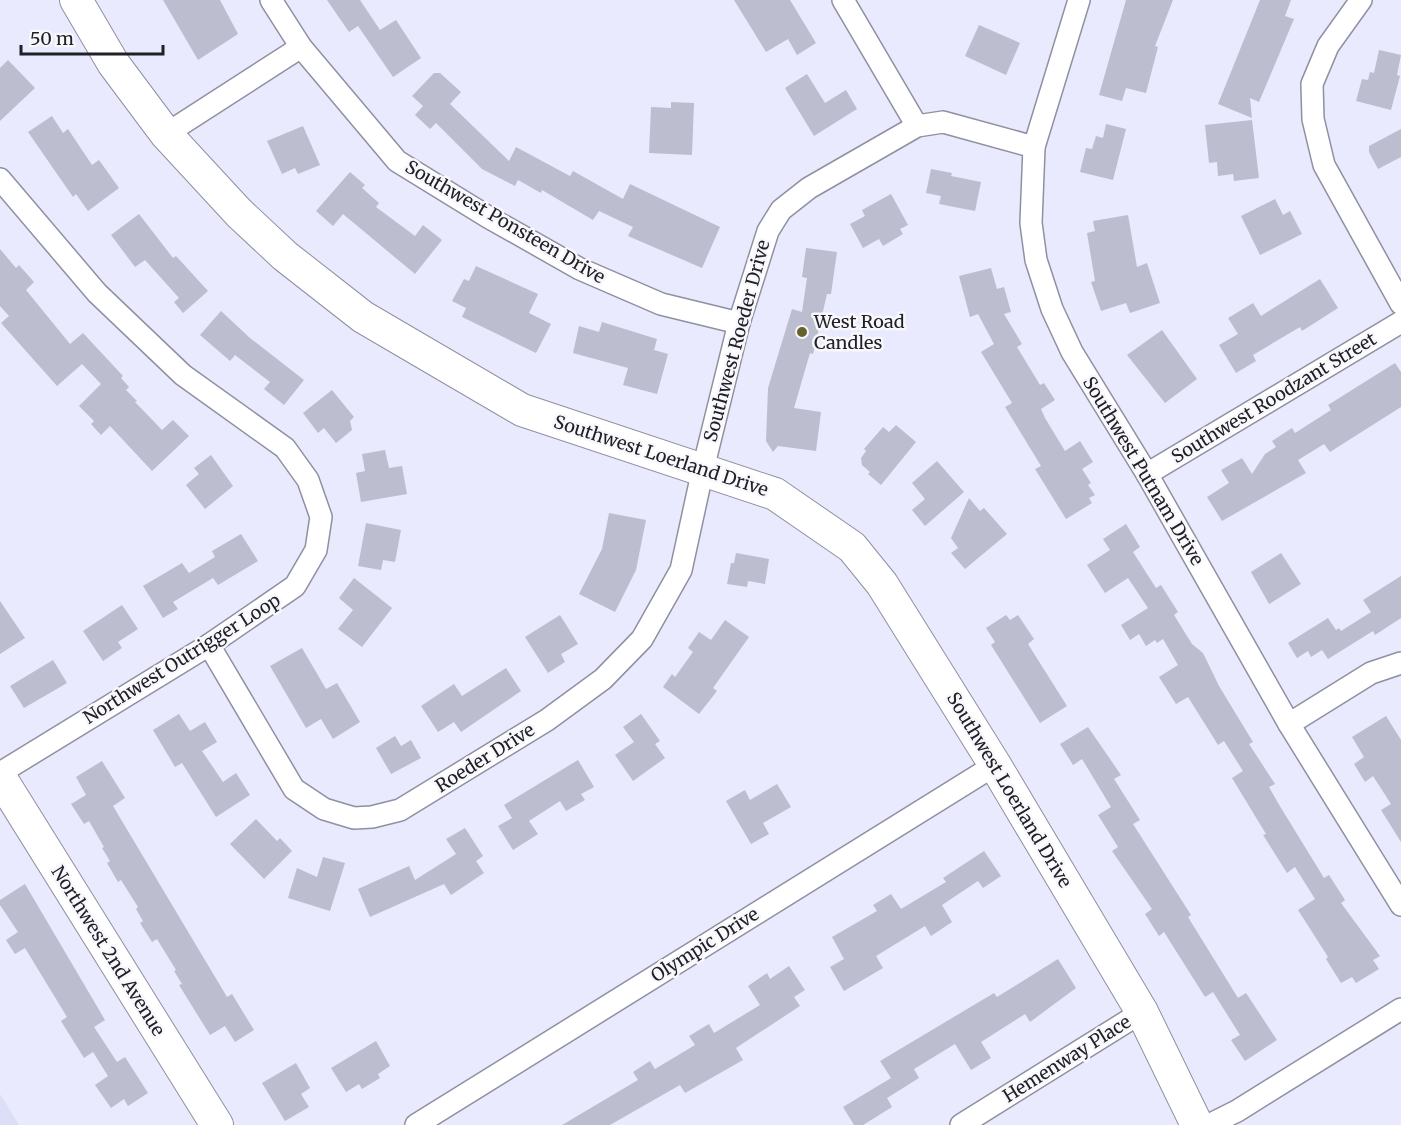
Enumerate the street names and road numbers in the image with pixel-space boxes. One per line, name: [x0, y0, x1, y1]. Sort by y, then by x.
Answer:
street label: Southwest Ponsteen Drive: [401, 155, 609, 288]
street label: Southwest Roeder Drive: [698, 237, 775, 444]
street label: Southwest Roodzant Street: [1167, 327, 1380, 468]
street label: Southwest Putnam Drive: [1078, 372, 1209, 569]
street label: Southwest Loerland Drive: [551, 410, 771, 501]
street label: Northwest Outrigger Loop: [79, 588, 285, 729]
street label: Southwest Loerland Drive: [942, 688, 1077, 892]
street label: Roeder Drive: [431, 718, 539, 797]
street label: Northwest 2nd Avenue: [47, 861, 170, 1040]
street label: Olympic Drive: [647, 902, 763, 987]
street label: Hemenway Place: [998, 1010, 1135, 1107]

